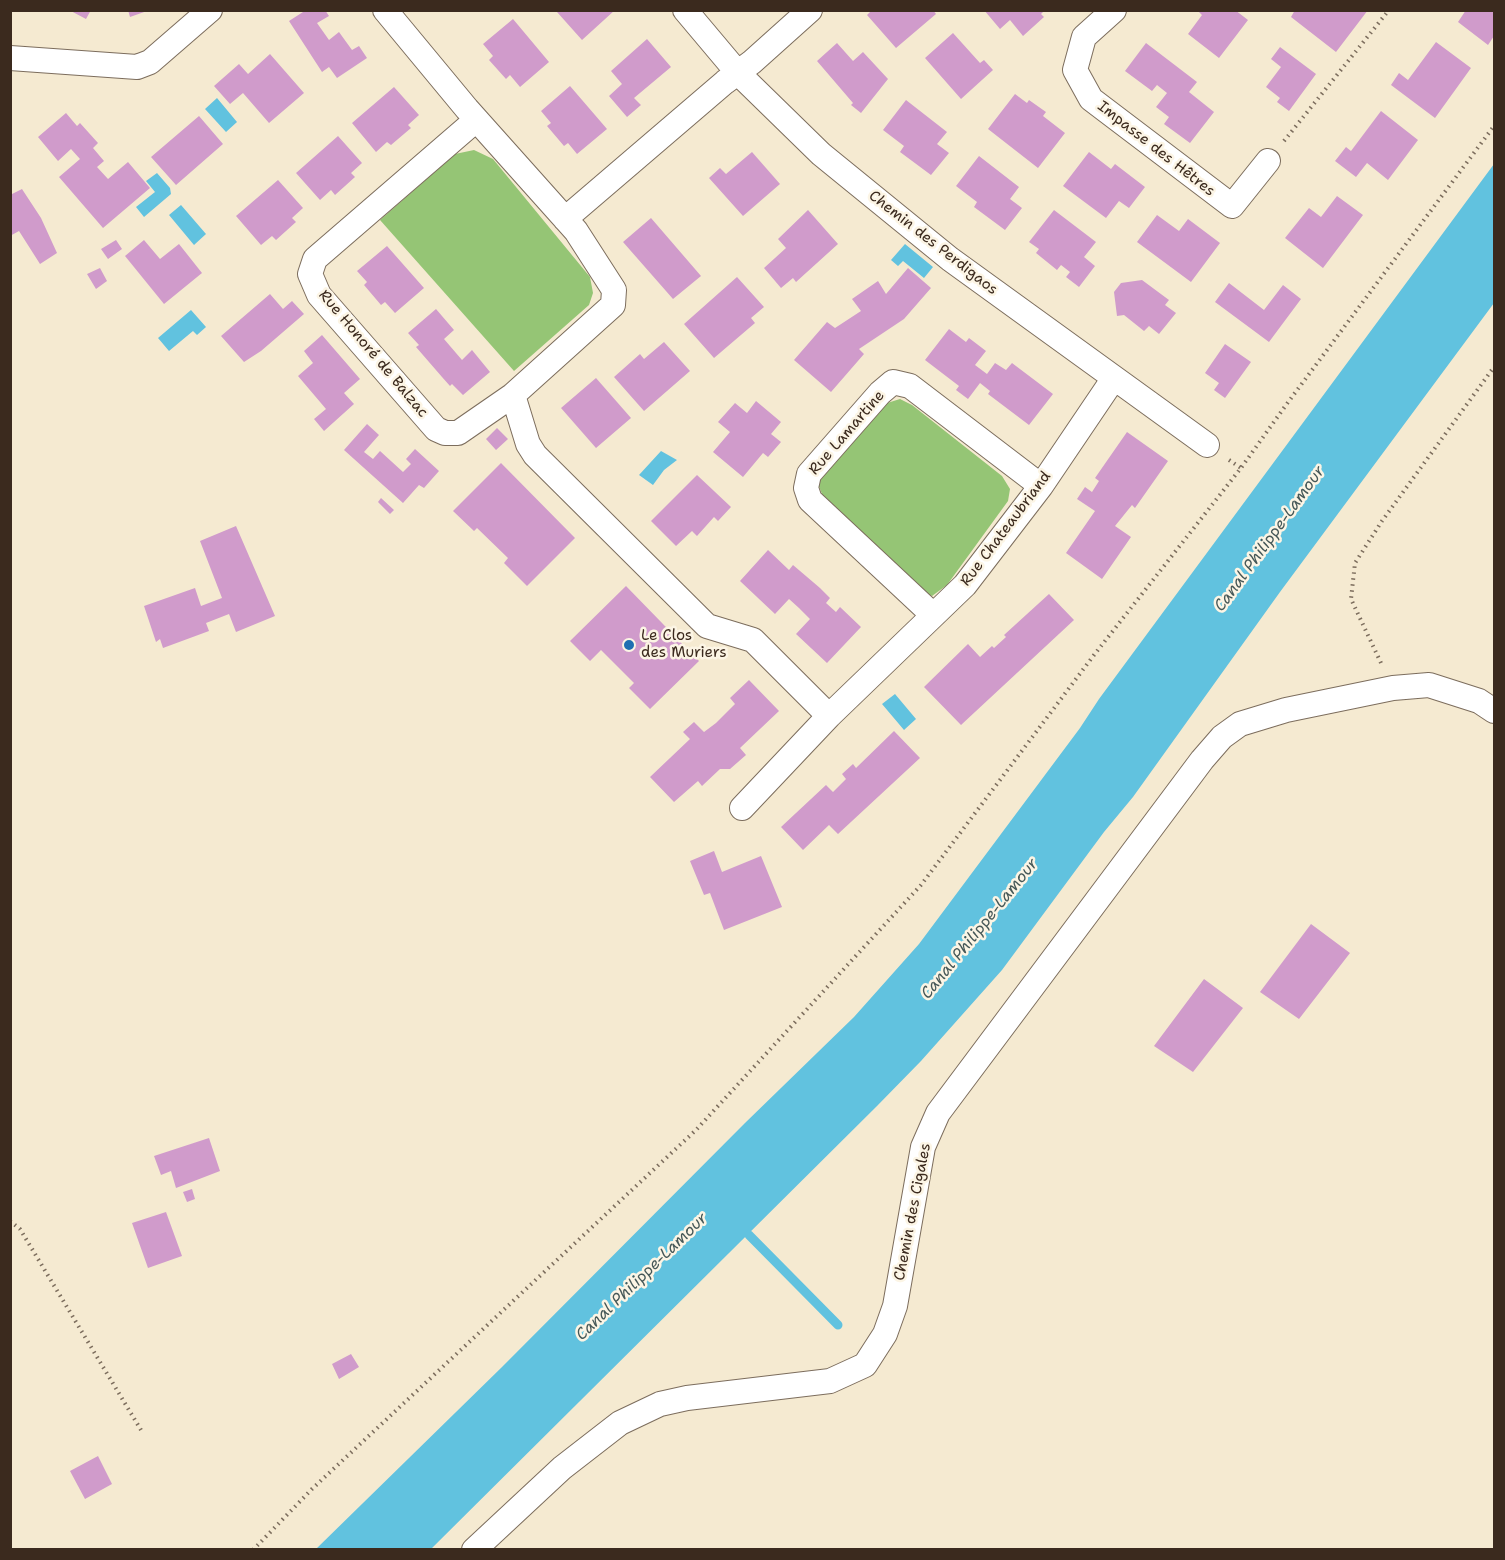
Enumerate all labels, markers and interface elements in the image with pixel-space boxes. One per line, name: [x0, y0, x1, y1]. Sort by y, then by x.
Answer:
street label: Impasse des Hêtres: [1094, 98, 1218, 200]
street label: Chemin des Perdigaos: [865, 187, 1001, 299]
street label: Rue Honoré de Balzac: [314, 287, 432, 421]
street label: Rue Lamartine: [805, 387, 889, 479]
water label: Canal Philippe-Lamour: [1211, 462, 1329, 616]
street label: Rue Chateaubriand: [957, 468, 1055, 590]
place label: Le Clos des Muriers: [641, 627, 727, 662]
marker: Le Clos des Muriers: [622, 638, 636, 652]
water label: Canal Philippe-Lamour: [917, 855, 1043, 1003]
street label: Chemin des Cigales: [891, 1142, 935, 1282]
water label: Canal Philippe-Lamour: [572, 1209, 712, 1345]

